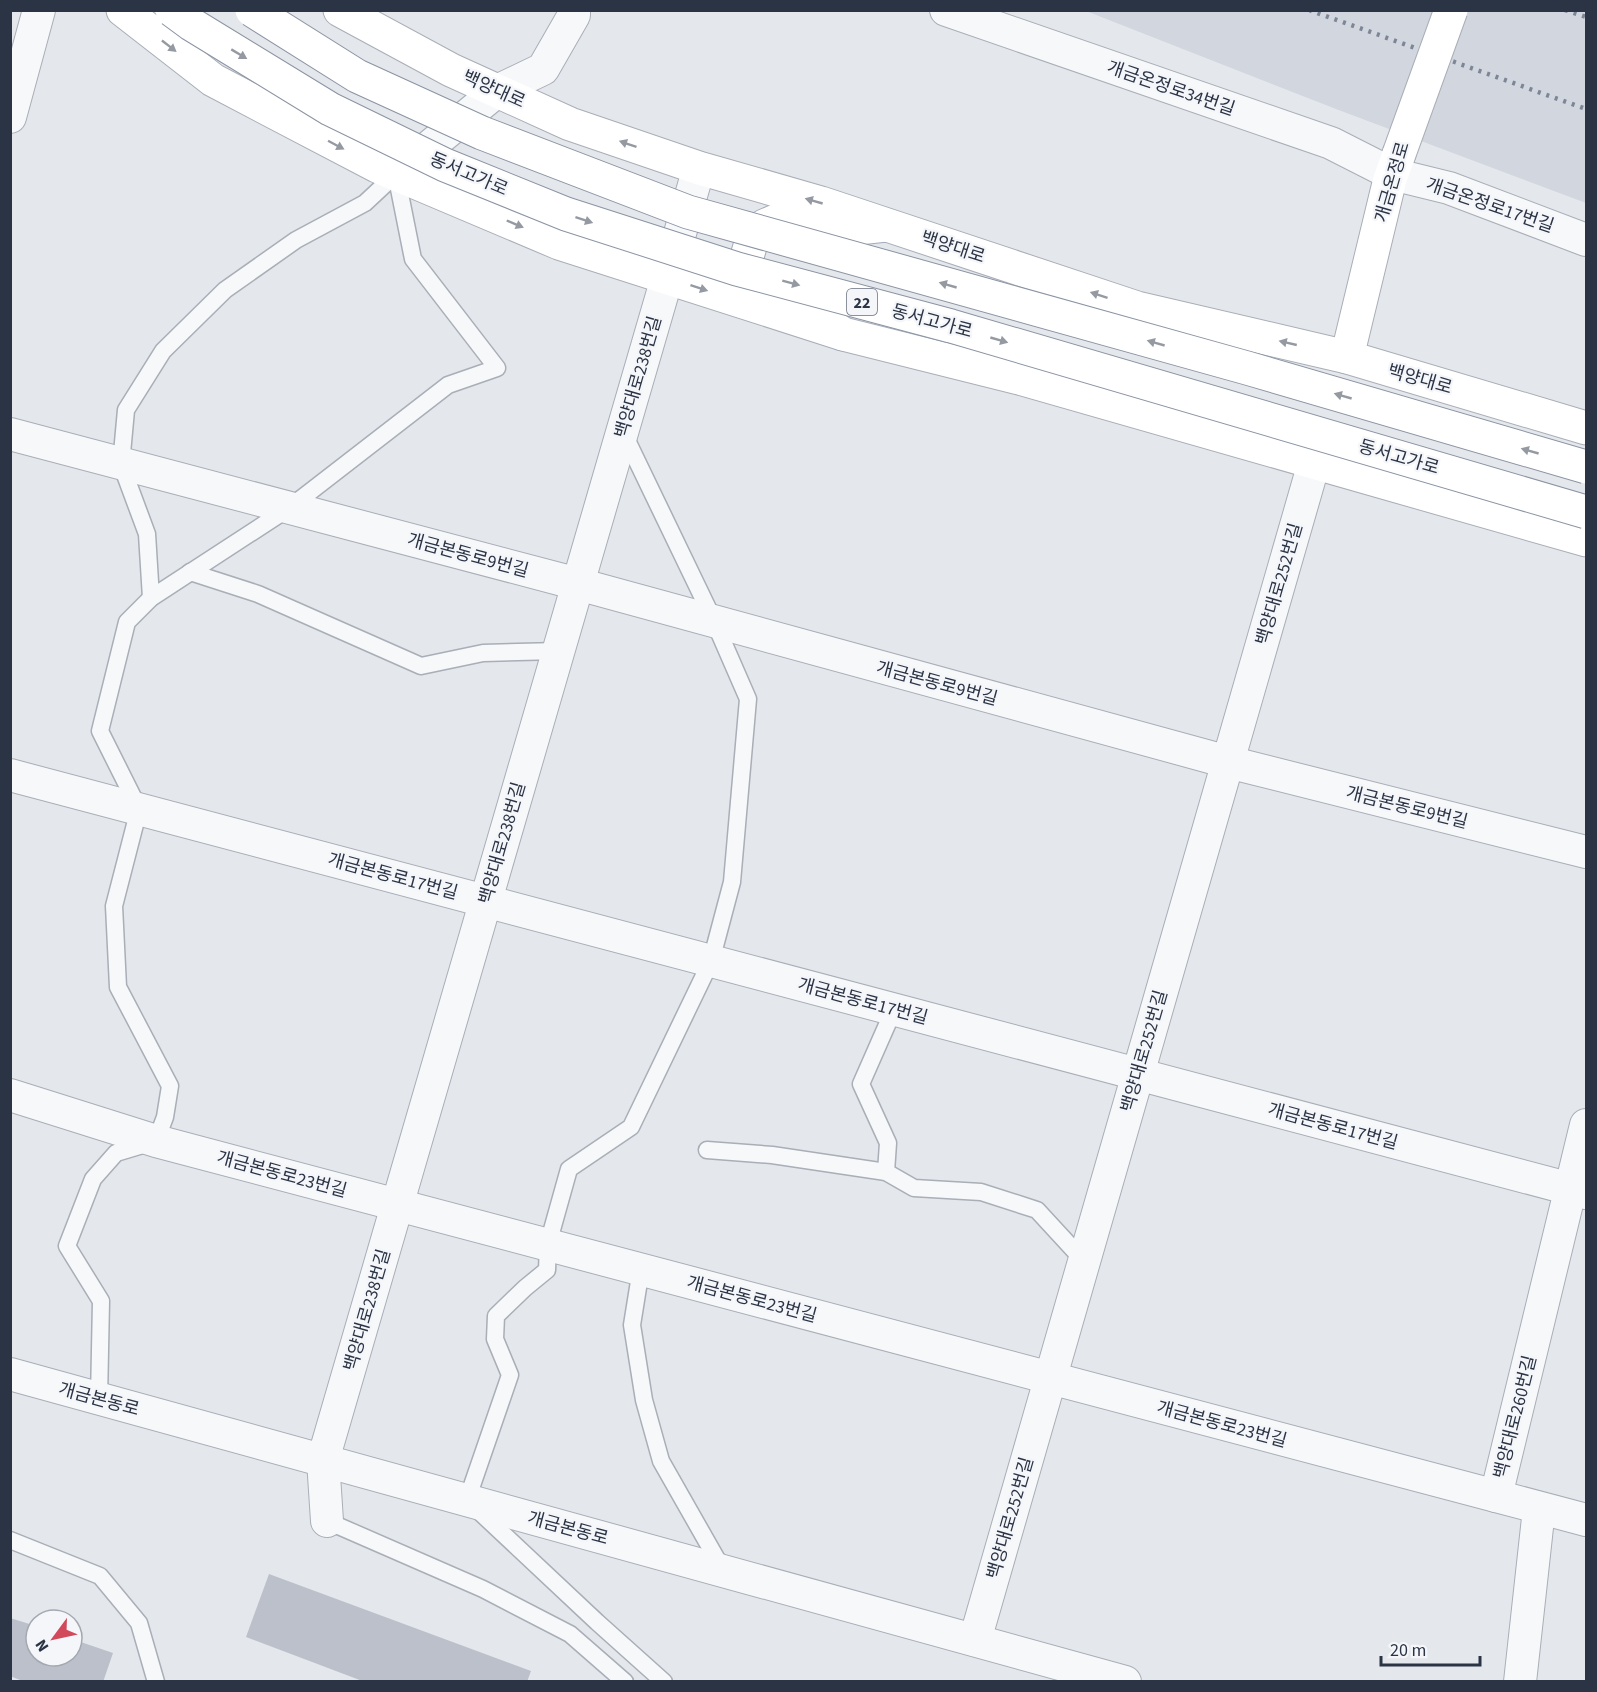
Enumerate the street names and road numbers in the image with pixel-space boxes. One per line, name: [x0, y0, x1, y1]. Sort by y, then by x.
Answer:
street label: 개금온정로34번길: [1104, 55, 1238, 122]
street label: 백양대로: [458, 65, 529, 114]
street label: 개금온정로: [1369, 139, 1416, 225]
street label: 동서고가로: [426, 147, 512, 202]
street label: 개금온정로17번길: [1423, 172, 1557, 239]
street label: 백양대로: [917, 225, 988, 270]
road number: 22: [847, 289, 877, 315]
street label: 동서고가로: [889, 299, 975, 344]
street label: 백양대로238번길: [609, 313, 668, 441]
street label: 백양대로: [1385, 358, 1455, 401]
street label: 동서고가로: [1356, 434, 1442, 481]
street label: 백양대로252번길: [1250, 520, 1309, 648]
street label: 개금본동로9번길: [404, 527, 531, 584]
street label: 개금본동로9번길: [873, 655, 1000, 712]
street label: 백양대로238번길: [473, 779, 532, 907]
street label: 개금본동로9번길: [1343, 780, 1470, 835]
street label: 개금본동로17번길: [325, 847, 461, 906]
street label: 개금본동로17번길: [795, 972, 931, 1031]
street label: 백양대로252번길: [1115, 987, 1174, 1115]
street label: 개금본동로17번길: [1265, 1097, 1401, 1156]
street label: 개금본동로23번길: [214, 1145, 350, 1204]
street label: 백양대로238번길: [338, 1246, 397, 1374]
street label: 개금본동로23번길: [684, 1270, 820, 1329]
street label: 백양대로260번길: [1488, 1353, 1543, 1481]
street label: 개금본동로: [56, 1377, 142, 1422]
street label: 개금본동로23번길: [1154, 1395, 1290, 1454]
street label: 백양대로252번길: [981, 1454, 1040, 1582]
street label: 개금본동로: [525, 1506, 611, 1551]

